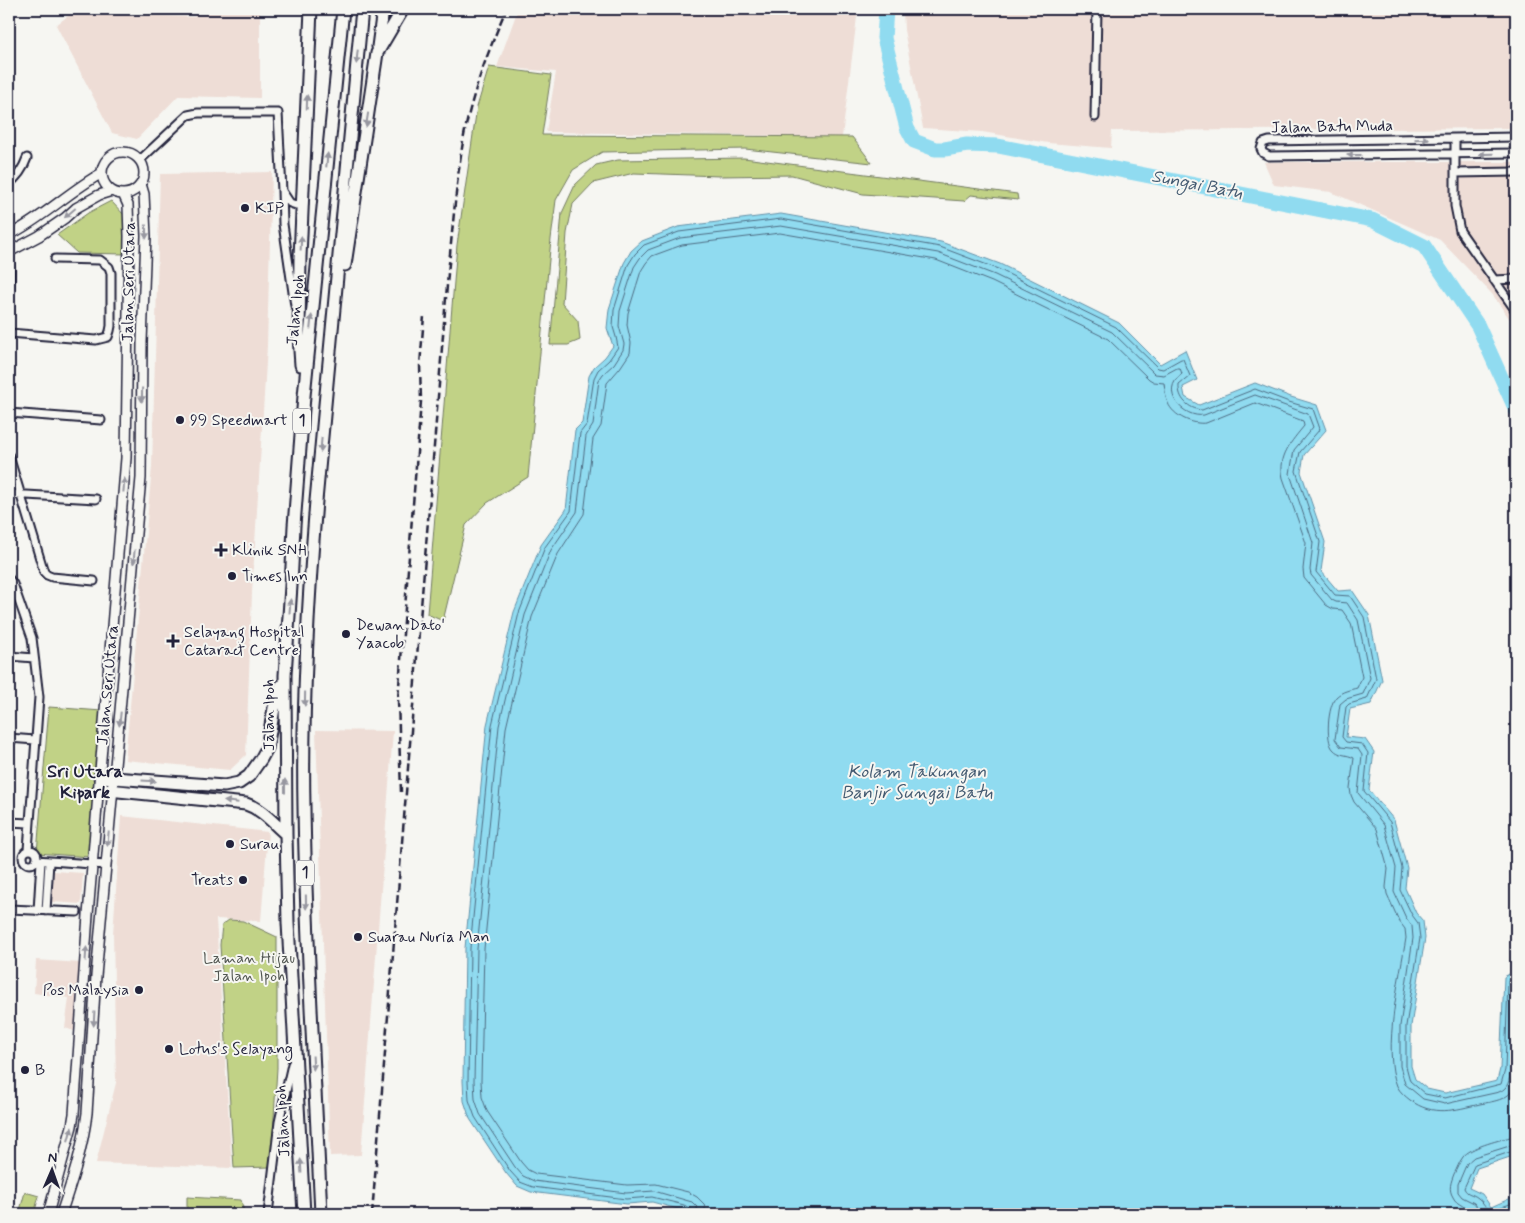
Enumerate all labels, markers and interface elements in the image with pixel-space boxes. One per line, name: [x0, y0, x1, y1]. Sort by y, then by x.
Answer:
one-way arrow: [353, 50, 361, 66]
one-way arrow: [303, 94, 311, 110]
one-way arrow: [363, 112, 371, 128]
street label: Jalan Batu Muda: [1271, 115, 1393, 139]
one-way arrow: [1414, 135, 1430, 143]
one-way arrow: [1478, 150, 1494, 158]
one-way arrow: [1346, 151, 1362, 159]
one-way arrow: [324, 152, 332, 168]
water label: Sungai Batu: [1149, 164, 1245, 208]
place label: KIP: [255, 198, 284, 219]
marker: KIP: [239, 202, 251, 214]
one-way arrow: [63, 208, 76, 219]
street label: Jalan Seri Utara: [117, 221, 141, 343]
one-way arrow: [142, 225, 150, 241]
one-way arrow: [297, 234, 305, 250]
street label: Jalan Ipoh: [282, 273, 310, 347]
one-way arrow: [307, 313, 315, 329]
one-way arrow: [138, 387, 146, 403]
road number: 1: [293, 408, 311, 434]
place label: 99 Speedmart: [190, 410, 288, 431]
marker: 99 Speedmart: [174, 414, 186, 426]
one-way arrow: [317, 438, 325, 454]
one-way arrow: [120, 476, 128, 492]
place label: Klinik SNH: [232, 540, 307, 561]
marker: Klinik SNH: [214, 543, 228, 557]
one-way arrow: [130, 549, 138, 565]
place label: Times Inn: [242, 566, 308, 587]
marker: Times Inn: [226, 570, 238, 582]
one-way arrow: [286, 598, 294, 614]
place label: Dewan Dato' Yaacob: [356, 615, 445, 654]
place label: Selayang Hospital Cataract Centre: [184, 622, 304, 661]
street label: Jalan Seri Utara: [92, 624, 124, 746]
marker: Dewan Dato' Yaacob: [340, 628, 352, 640]
marker: Selayang Hospital Cataract Centre: [166, 634, 180, 648]
street label: Jalan Ipoh: [259, 679, 280, 751]
one-way arrow: [301, 692, 309, 708]
one-way arrow: [116, 711, 124, 727]
district label: Sri Utara Kipark: [47, 760, 123, 805]
water label: Kolam Takungan Banjir Sungai Batu: [841, 760, 993, 805]
one-way arrow: [281, 777, 289, 793]
one-way arrow: [141, 778, 157, 786]
one-way arrow: [222, 798, 238, 806]
one-way arrow: [104, 832, 112, 848]
place label: Surau: [240, 834, 280, 855]
marker: Surau: [224, 838, 236, 850]
road number: 1: [296, 860, 314, 886]
place label: Treats: [191, 870, 233, 891]
marker: Treats: [237, 874, 249, 886]
one-way arrow: [302, 895, 310, 911]
place label: Suarau Nuria Man: [368, 927, 490, 948]
marker: Suarau Nuria Man: [352, 931, 364, 943]
one-way arrow: [82, 946, 90, 962]
park label: Laman Hijau Jalan Ipoh: [203, 948, 295, 987]
place label: Pos Malaysia: [43, 980, 129, 1001]
marker: Pos Malaysia: [133, 984, 145, 996]
one-way arrow: [89, 1011, 97, 1027]
place label: Lotus's Selayang: [179, 1039, 293, 1061]
marker: Lotus's Selayang: [163, 1043, 175, 1055]
one-way arrow: [310, 1055, 318, 1071]
place label: B: [35, 1060, 45, 1081]
marker: B: [19, 1064, 31, 1076]
street label: Jalan Ipoh: [271, 1084, 295, 1158]
one-way arrow: [66, 1126, 74, 1141]
north arrow: [28, 1146, 78, 1196]
text: N: [47, 1149, 57, 1167]
one-way arrow: [297, 1157, 305, 1173]

